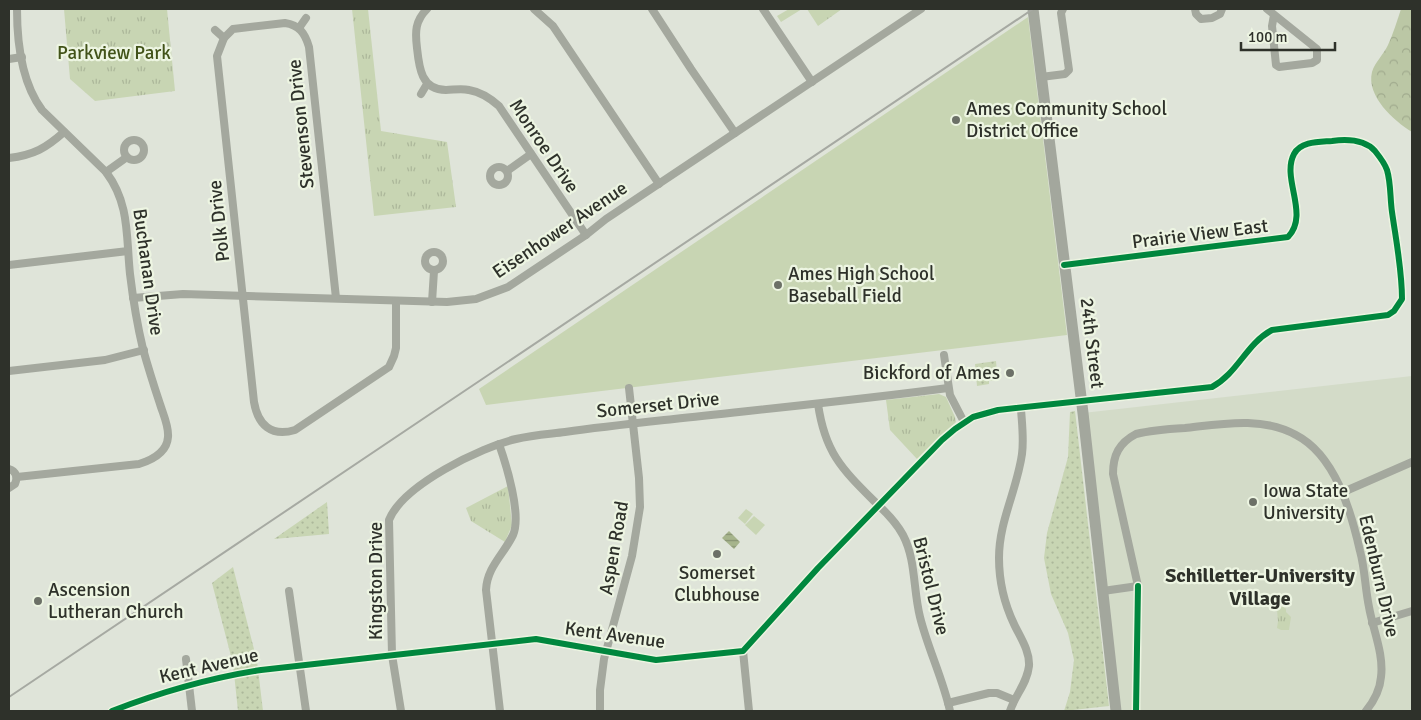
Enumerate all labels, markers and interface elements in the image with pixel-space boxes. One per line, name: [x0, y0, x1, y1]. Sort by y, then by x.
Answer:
scale bar: [1241, 20, 1335, 52]
text: 100 m: [1248, 28, 1288, 46]
park label: Parkview Park: [57, 41, 171, 65]
street label: Stevenson Drive: [282, 58, 320, 190]
street label: Monroe Drive: [504, 94, 584, 198]
place label: Ames Community School District Office: [966, 97, 1167, 143]
marker: Ames Community School District Office: [950, 114, 962, 126]
street label: Eisenhower Avenue: [488, 176, 632, 284]
street label: Polk Drive: [203, 179, 235, 263]
street label: Buchanan Drive: [127, 207, 169, 337]
street label: Prairie View East: [1131, 214, 1270, 254]
place label: Ames High School Baseball Field: [788, 262, 934, 308]
marker: Ames High School Baseball Field: [772, 279, 784, 291]
street label: 24th Street: [1075, 296, 1110, 390]
place label: Bickford of Ames: [863, 361, 1000, 385]
marker: Bickford of Ames: [1004, 367, 1016, 379]
street label: Somerset Drive: [595, 387, 721, 423]
place label: Iowa State University: [1263, 479, 1348, 525]
marker: Iowa State University: [1247, 496, 1259, 508]
street label: Aspen Road: [594, 499, 634, 597]
street label: Edenburn Drive: [1353, 512, 1405, 640]
street label: Kingston Drive: [364, 522, 388, 640]
street label: Bristol Drive: [907, 534, 955, 638]
marker: Somerset Clubhouse: [711, 548, 723, 560]
place label: Somerset Clubhouse: [674, 561, 760, 607]
district label: Schilletter-University Village: [1165, 563, 1355, 611]
place label: Ascension Lutheran Church: [48, 578, 184, 624]
marker: Ascension Lutheran Church: [32, 595, 44, 607]
street label: Kent Avenue: [563, 616, 667, 654]
street label: Kent Avenue: [157, 643, 261, 689]

